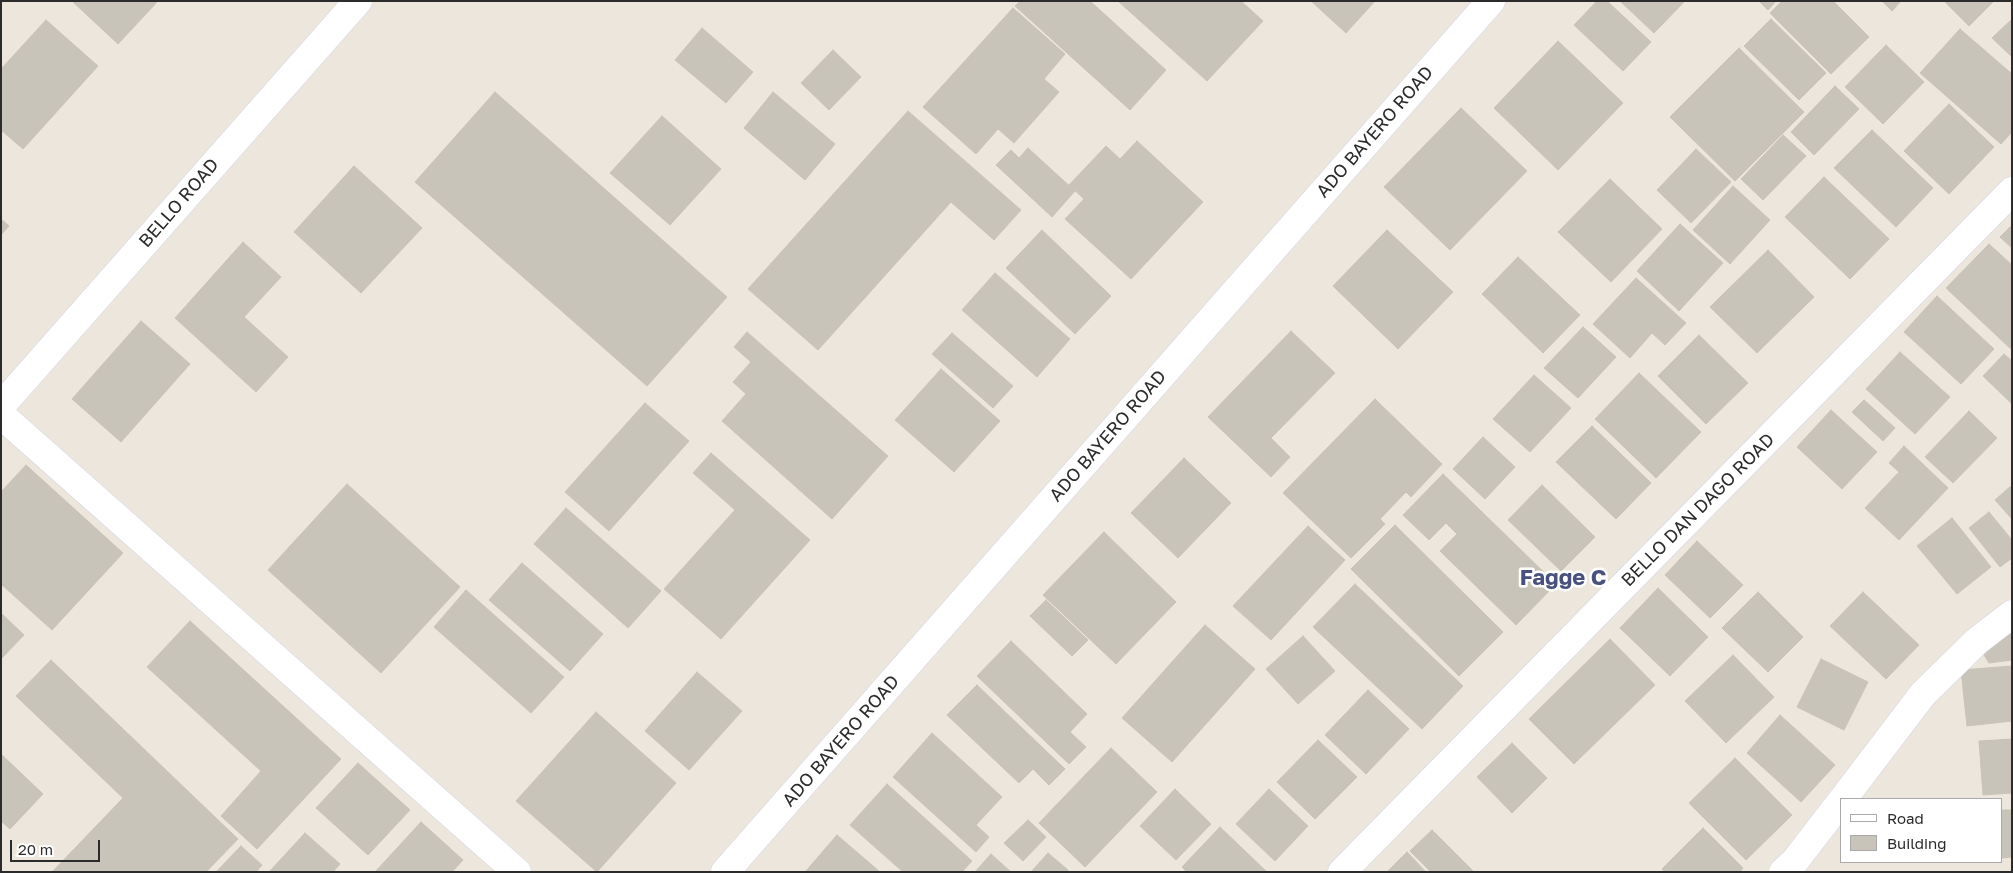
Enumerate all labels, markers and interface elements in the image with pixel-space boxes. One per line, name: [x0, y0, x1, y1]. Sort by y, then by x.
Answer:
street label: ADO BAYERO ROAD: [1312, 62, 1438, 202]
street label: BELLO ROAD: [135, 154, 223, 252]
street label: ADO BAYERO ROAD: [1045, 366, 1171, 506]
street label: BELLO DAN DAGO ROAD: [1617, 429, 1779, 591]
district label: Fagge C: [1520, 565, 1606, 591]
street label: ADO BAYERO ROAD: [778, 671, 904, 811]
legend: [1840, 798, 2003, 863]
text: Road: [1887, 809, 1924, 827]
scale bar: [12, 830, 102, 862]
text: Building: [1887, 834, 1947, 852]
text: 20 m: [18, 840, 53, 858]

